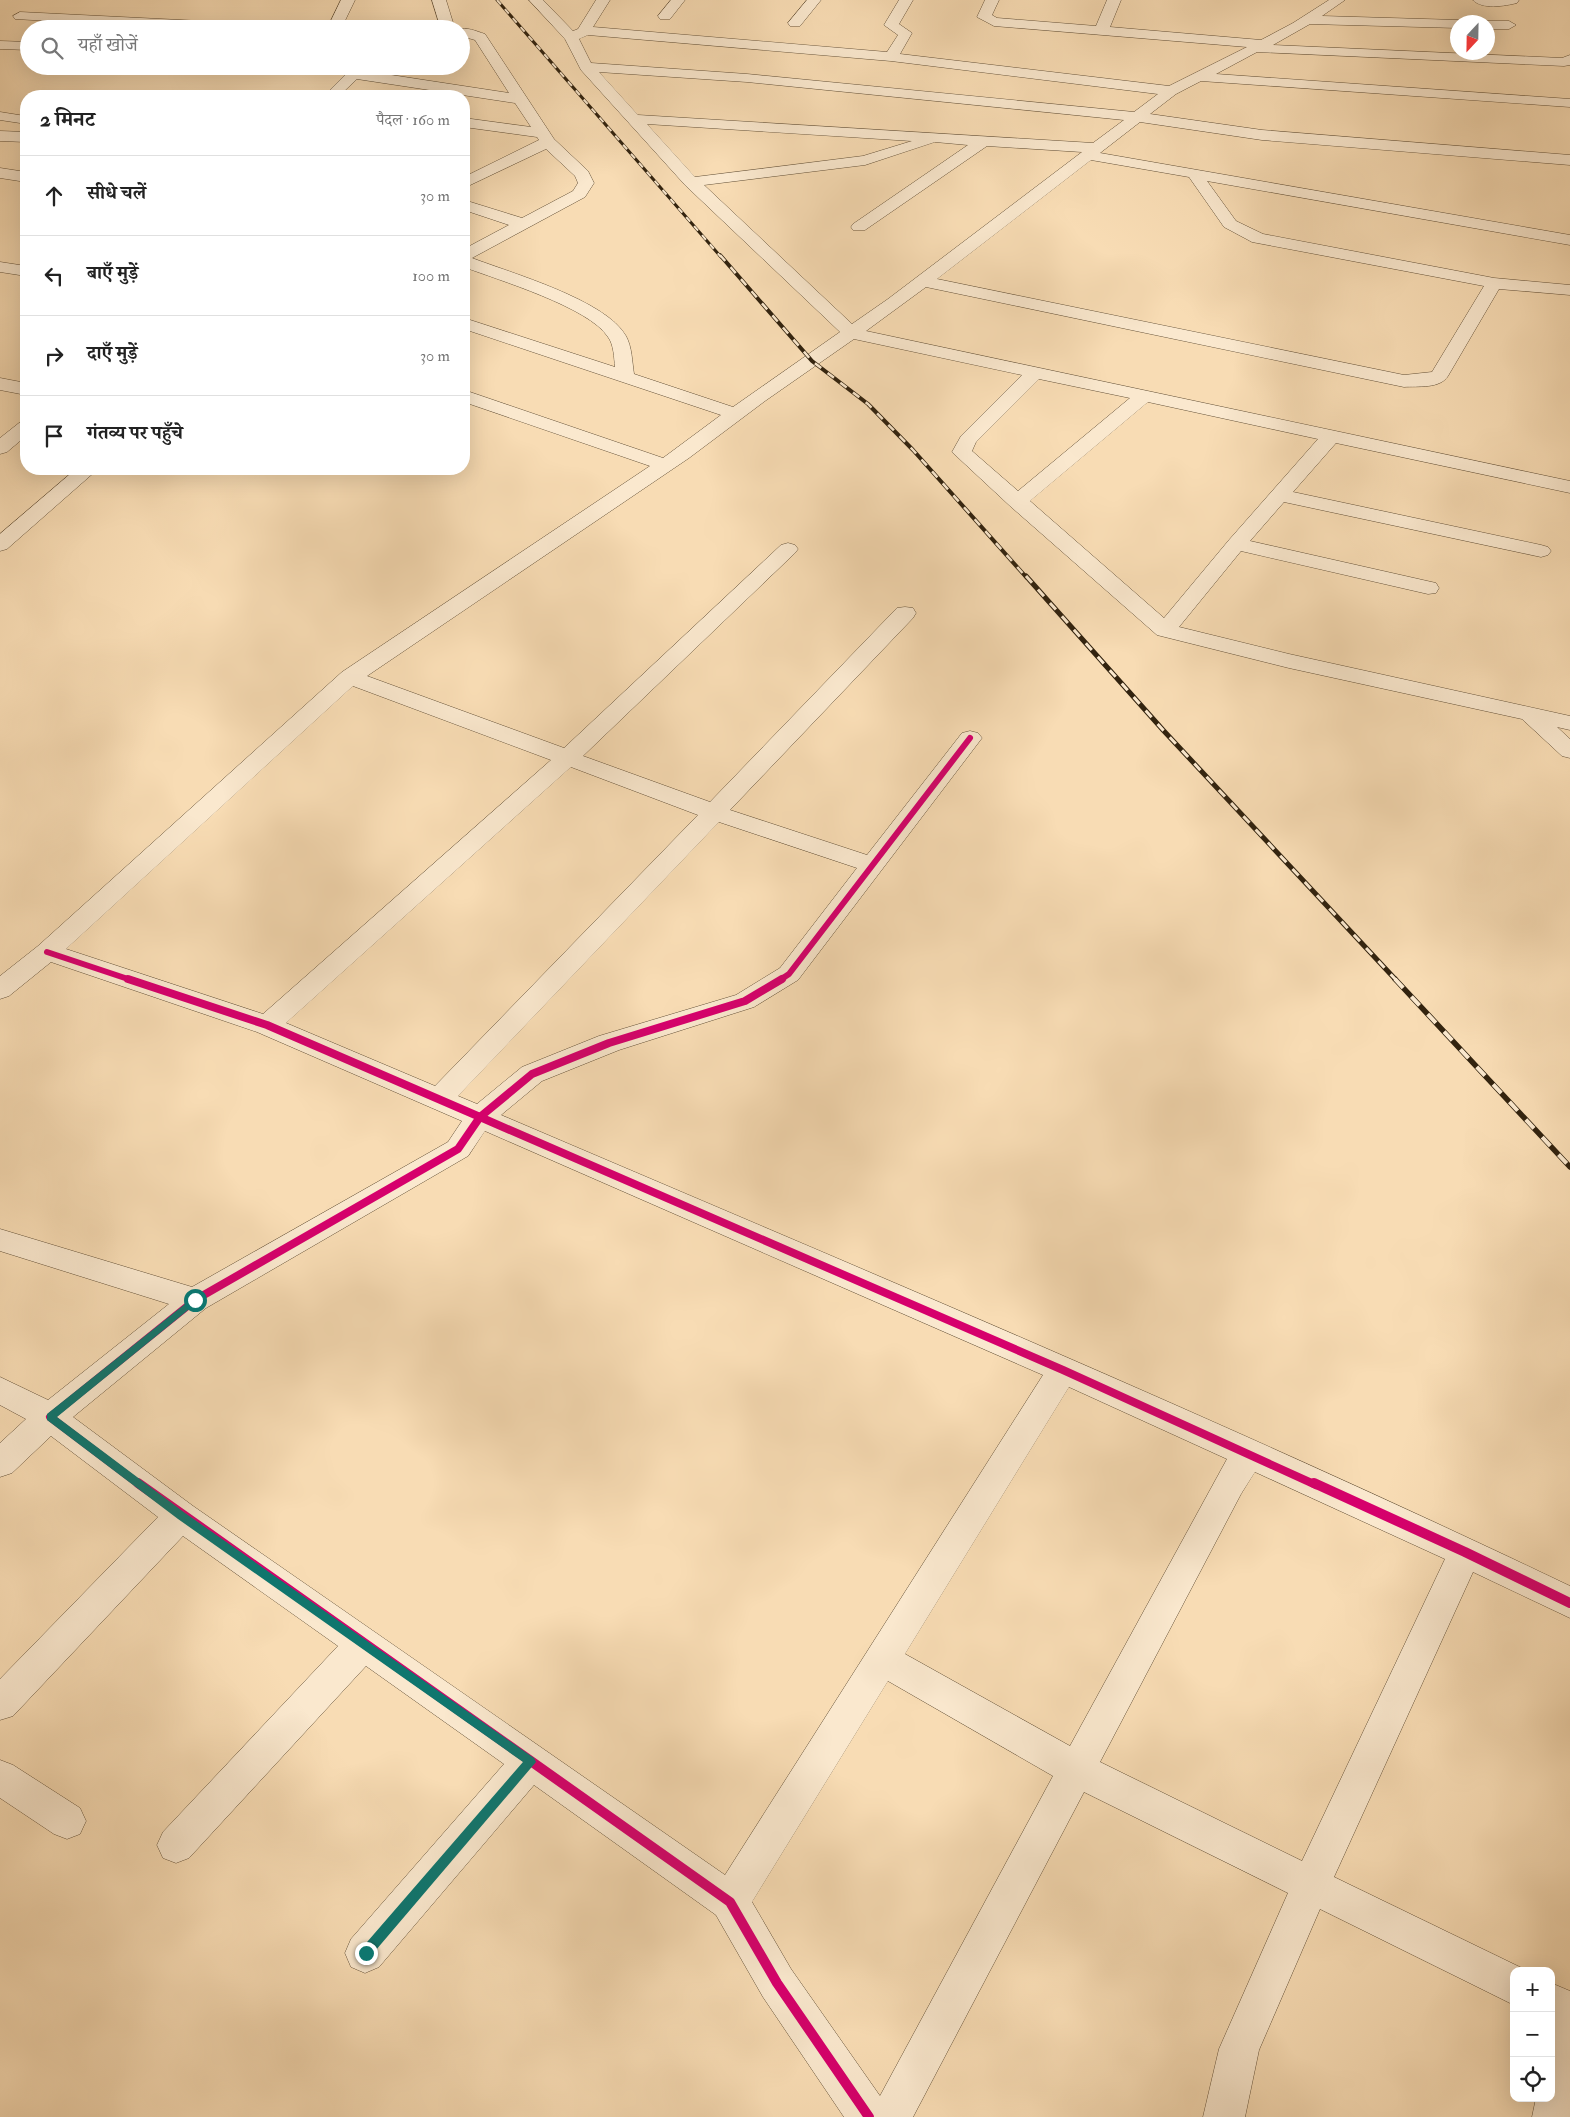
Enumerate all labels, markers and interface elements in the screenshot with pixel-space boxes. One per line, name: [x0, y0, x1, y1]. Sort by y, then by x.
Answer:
north arrow: [1450, 15, 1495, 60]
search box: [20, 20, 470, 75]
text: यहाँ खोजें: [78, 33, 138, 57]
icon: search: [38, 34, 66, 62]
text: 2 मिनट: [40, 106, 95, 133]
text: पैदल · 160 m: [376, 110, 450, 130]
text: सीधे चलें: [87, 181, 146, 205]
icon: ahead: [40, 182, 68, 210]
text: 30 m: [420, 186, 450, 206]
text: बाएँ मुड़ें: [87, 261, 138, 285]
icon: left: [40, 262, 68, 290]
text: 100 m: [412, 266, 450, 286]
text: दाएँ मुड़ें: [87, 341, 138, 365]
icon: right: [40, 342, 68, 370]
text: 30 m: [420, 346, 450, 366]
text: गंतव्य पर पहुँचे: [87, 421, 183, 445]
icon: arrive: [40, 422, 68, 450]
route start: [184, 1289, 207, 1312]
route end: [355, 1942, 378, 1965]
map controls: [1510, 1967, 1555, 2102]
button: +: [1510, 1967, 1555, 2012]
button: −: [1510, 2012, 1555, 2057]
button: locate: [1510, 2057, 1555, 2102]

